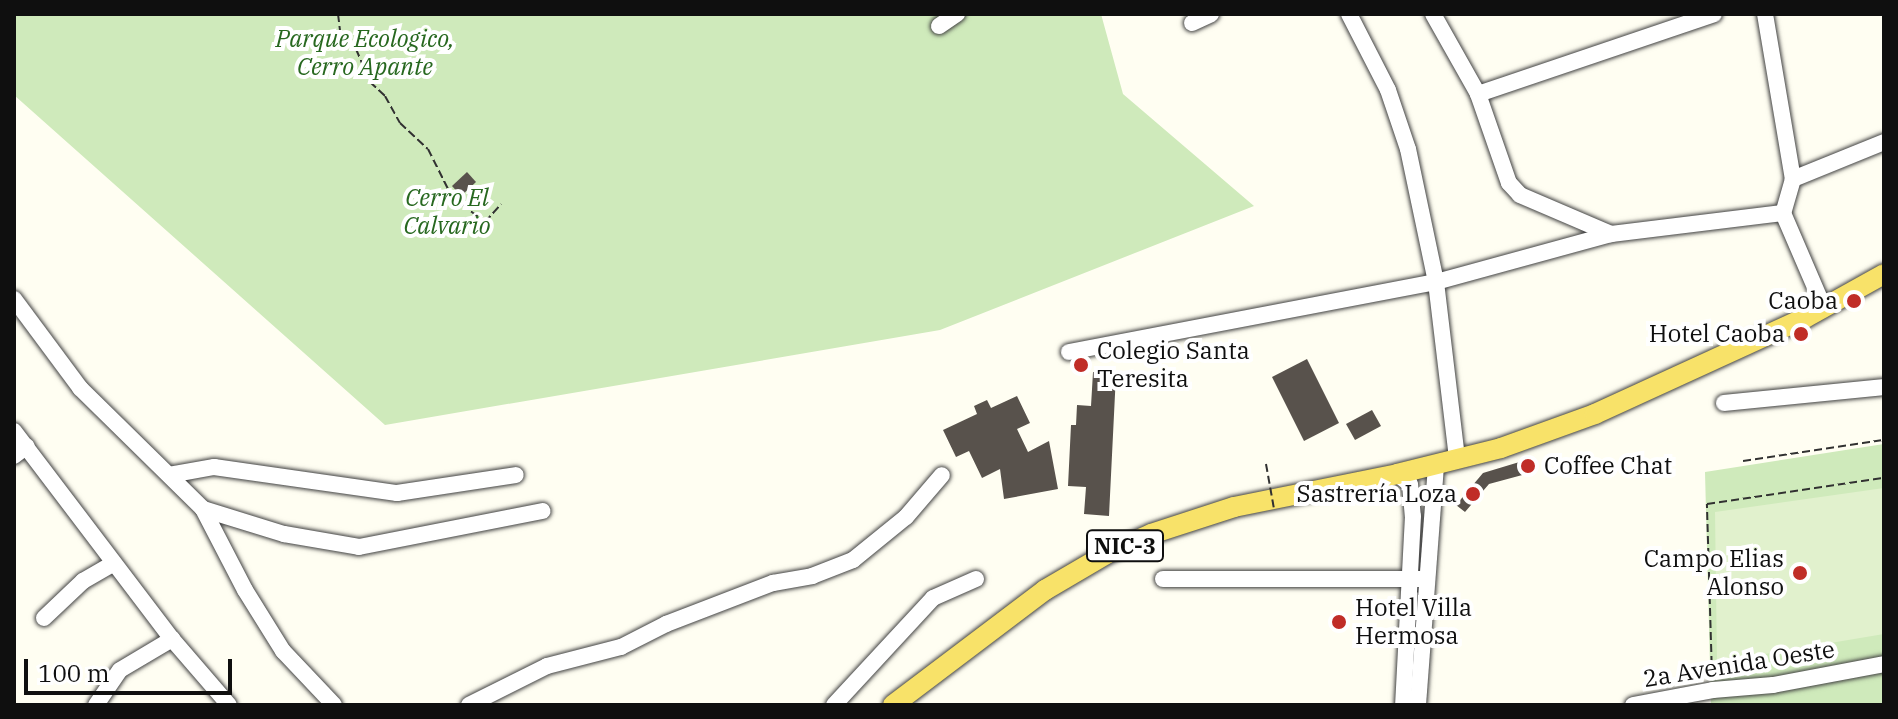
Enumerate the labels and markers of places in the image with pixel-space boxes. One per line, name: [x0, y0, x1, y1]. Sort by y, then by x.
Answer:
place label: Caoba: [1768, 287, 1838, 315]
marker: Caoba: [1845, 292, 1863, 310]
place label: Hotel Caoba: [1649, 320, 1785, 348]
marker: Hotel Caoba: [1792, 325, 1810, 343]
place label: Colegio Santa Teresita: [1097, 337, 1250, 393]
marker: Colegio Santa Teresita: [1072, 356, 1090, 374]
place label: Coffee Chat: [1544, 452, 1672, 480]
marker: Coffee Chat: [1519, 457, 1537, 475]
place label: Sastrería Loza: [1297, 480, 1457, 508]
marker: Sastrería Loza: [1464, 485, 1482, 503]
place label: Campo Elias Alonso: [1644, 545, 1784, 601]
marker: Campo Elias Alonso: [1791, 564, 1809, 582]
place label: Hotel Villa Hermosa: [1355, 594, 1472, 650]
marker: Hotel Villa Hermosa: [1330, 613, 1348, 631]

